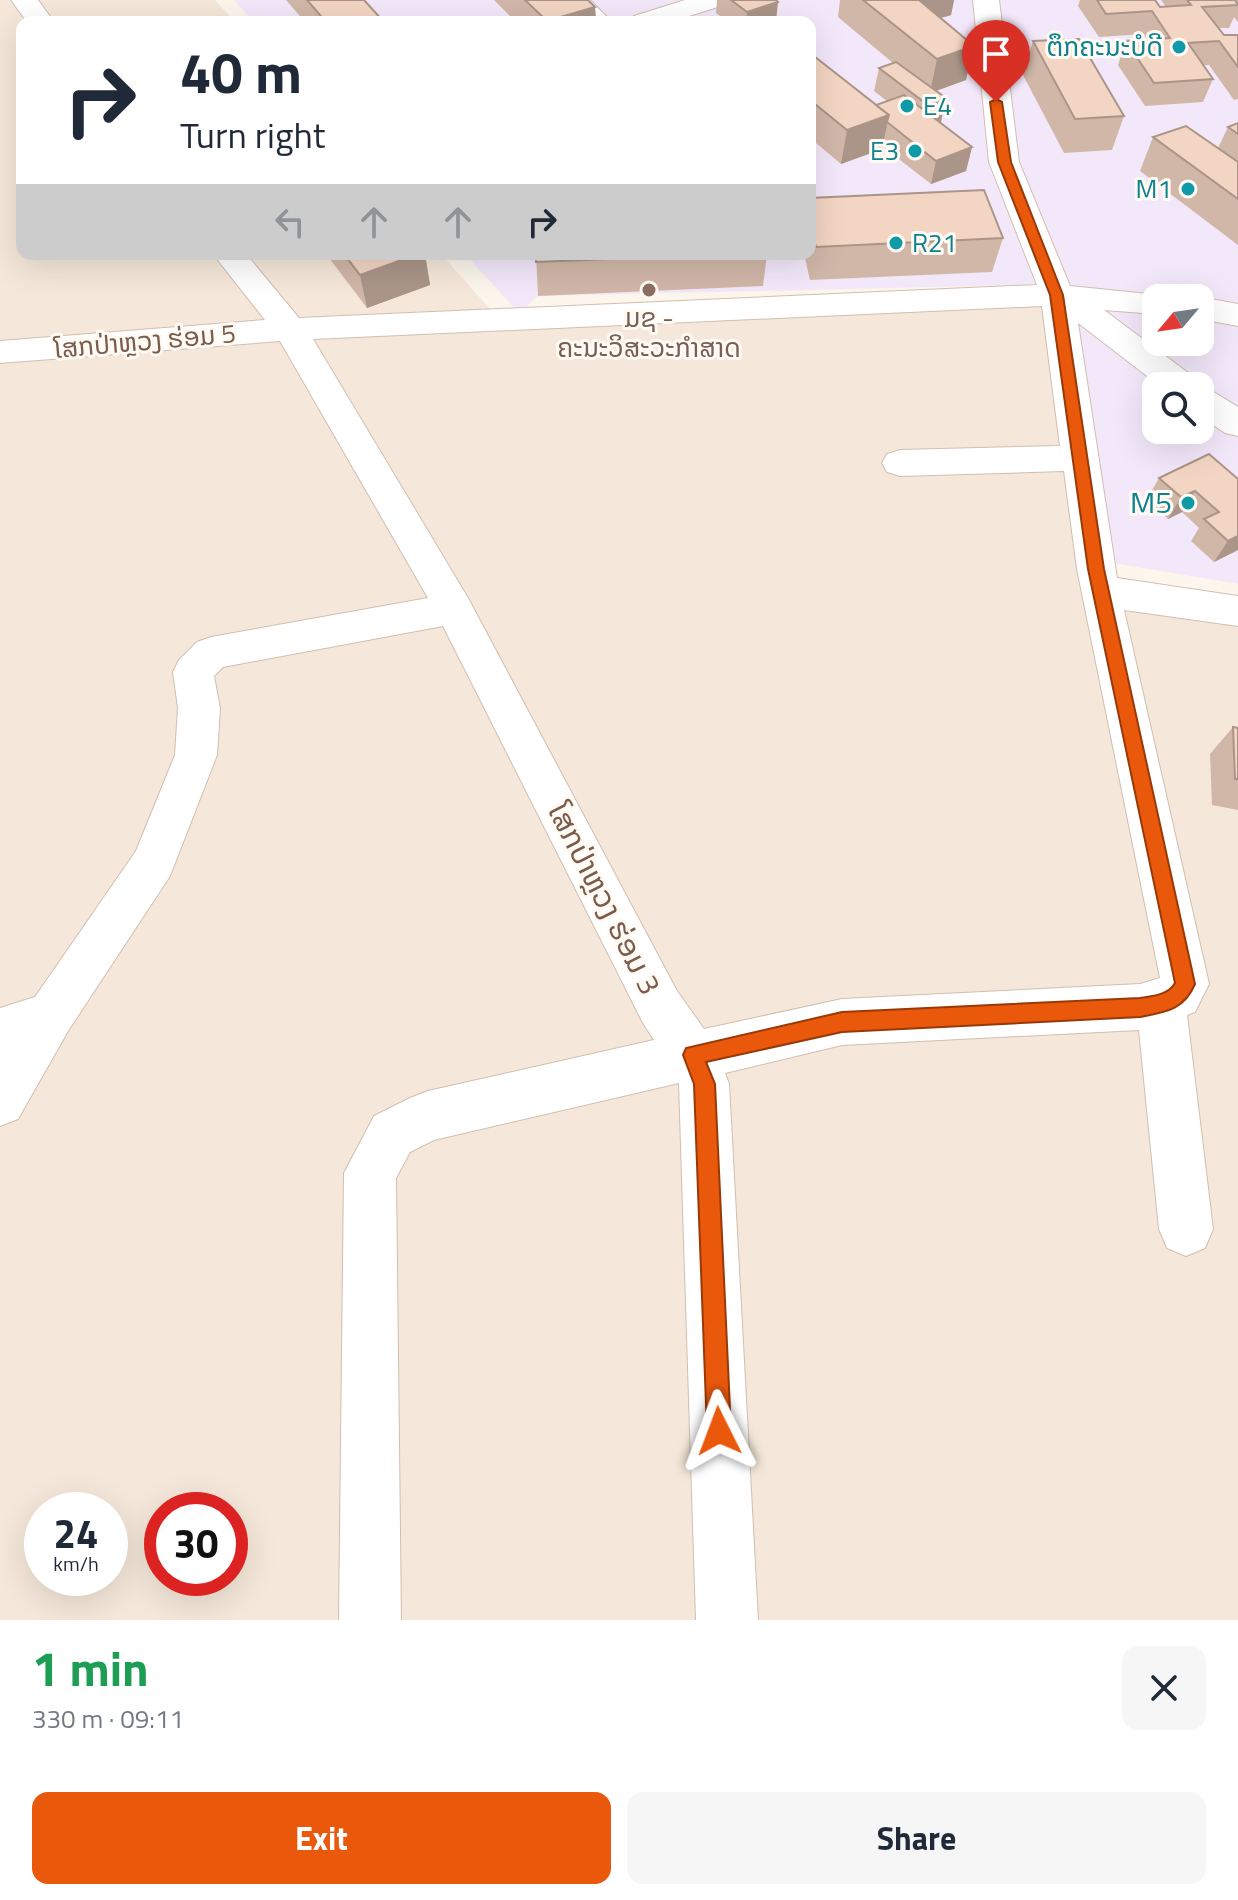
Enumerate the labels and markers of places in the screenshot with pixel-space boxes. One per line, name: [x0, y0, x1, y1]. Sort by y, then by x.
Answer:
pin: [962, 20, 1030, 102]
place label: ຕຶກຄະນະບໍດີ: [1046, 27, 1163, 66]
marker: ຕຶກຄະນະບໍດີ: [1170, 38, 1188, 56]
place label: E4: [923, 86, 952, 125]
marker: E4: [898, 97, 916, 115]
place label: E3: [870, 131, 899, 170]
marker: E3: [906, 142, 924, 160]
place label: M1: [1136, 169, 1172, 208]
marker: M1: [1179, 180, 1197, 198]
place label: R21: [912, 223, 957, 262]
marker: R21: [887, 234, 905, 252]
marker: ມຊ - ຄະນະວິສະວະກຳສາດ: [640, 281, 658, 299]
place label: ມຊ - ຄະນະວິສະວະກຳສາດ: [557, 298, 741, 367]
place label: M5: [1130, 479, 1172, 525]
marker: M5: [1179, 494, 1197, 512]

